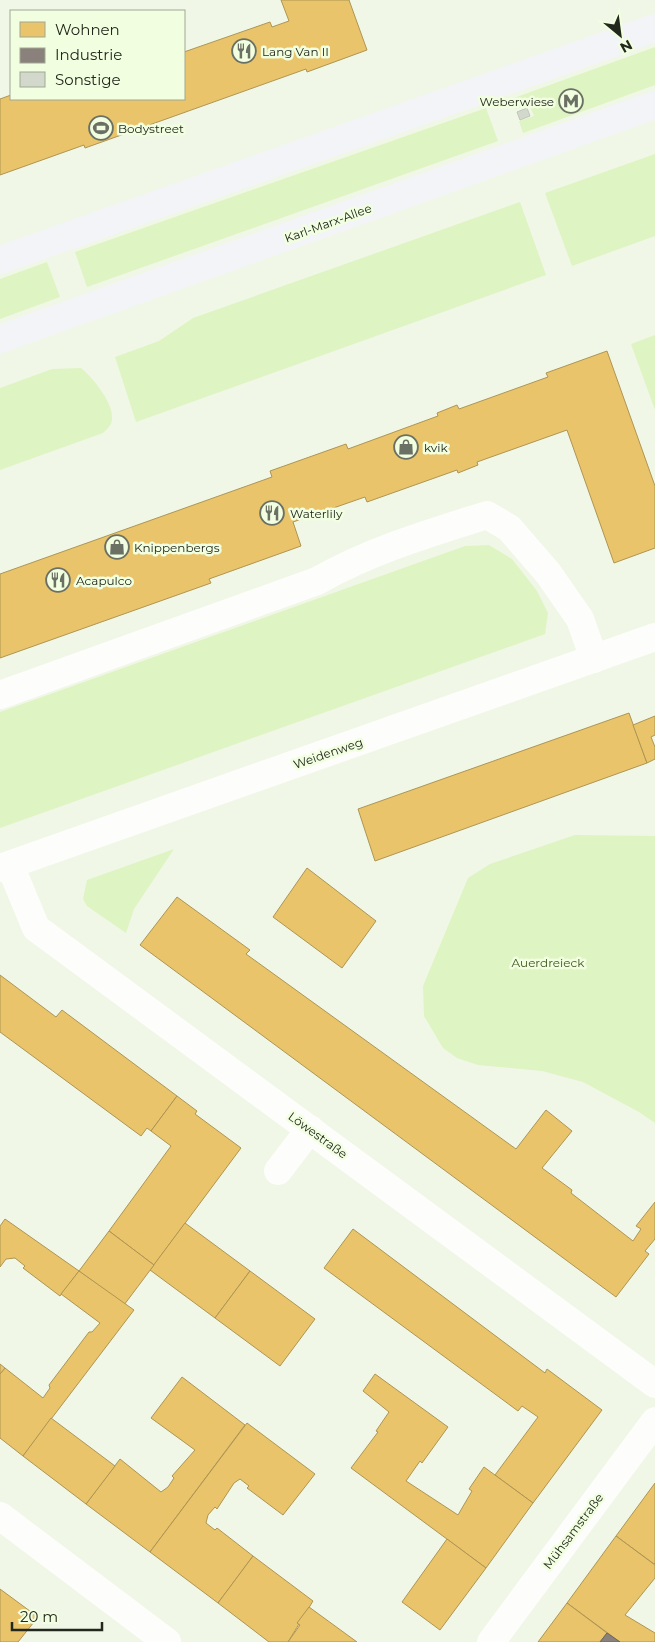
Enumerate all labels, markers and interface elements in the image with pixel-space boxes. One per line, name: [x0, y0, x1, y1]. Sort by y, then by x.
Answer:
legend: [10, 10, 185, 100]
north arrow: [595, 10, 645, 60]
text: Wohnen: [55, 20, 120, 39]
text: N: [617, 36, 636, 57]
restaurant icon: Lang Van II: [231, 38, 257, 64]
place label: Lang Van II: [262, 44, 329, 59]
text: Industrie: [55, 45, 122, 64]
text: Sonstige: [55, 70, 121, 89]
metro station icon: Weberwiese: [558, 88, 584, 114]
place label: Weberwiese: [480, 94, 554, 109]
sports icon: Bodystreet: [88, 115, 114, 141]
place label: Bodystreet: [118, 121, 184, 136]
street label: Karl-Marx-Allee: [283, 200, 373, 246]
shop icon: kvik: [393, 434, 419, 460]
place label: kvik: [424, 440, 449, 455]
restaurant icon: Waterlily: [259, 500, 285, 526]
place label: Waterlily: [290, 506, 343, 521]
shop icon: Knippenbergs: [104, 534, 130, 560]
place label: Knippenbergs: [134, 540, 220, 555]
restaurant icon: Acapulco: [45, 567, 71, 593]
place label: Acapulco: [76, 573, 132, 588]
street label: Weidenweg: [291, 734, 365, 772]
park label: Auerdreieck: [512, 955, 585, 970]
street label: Löwestraße: [286, 1109, 350, 1161]
street label: Mühsamstraße: [540, 1490, 606, 1572]
scale bar: [12, 1600, 102, 1632]
text: 20 m: [20, 1607, 58, 1626]

